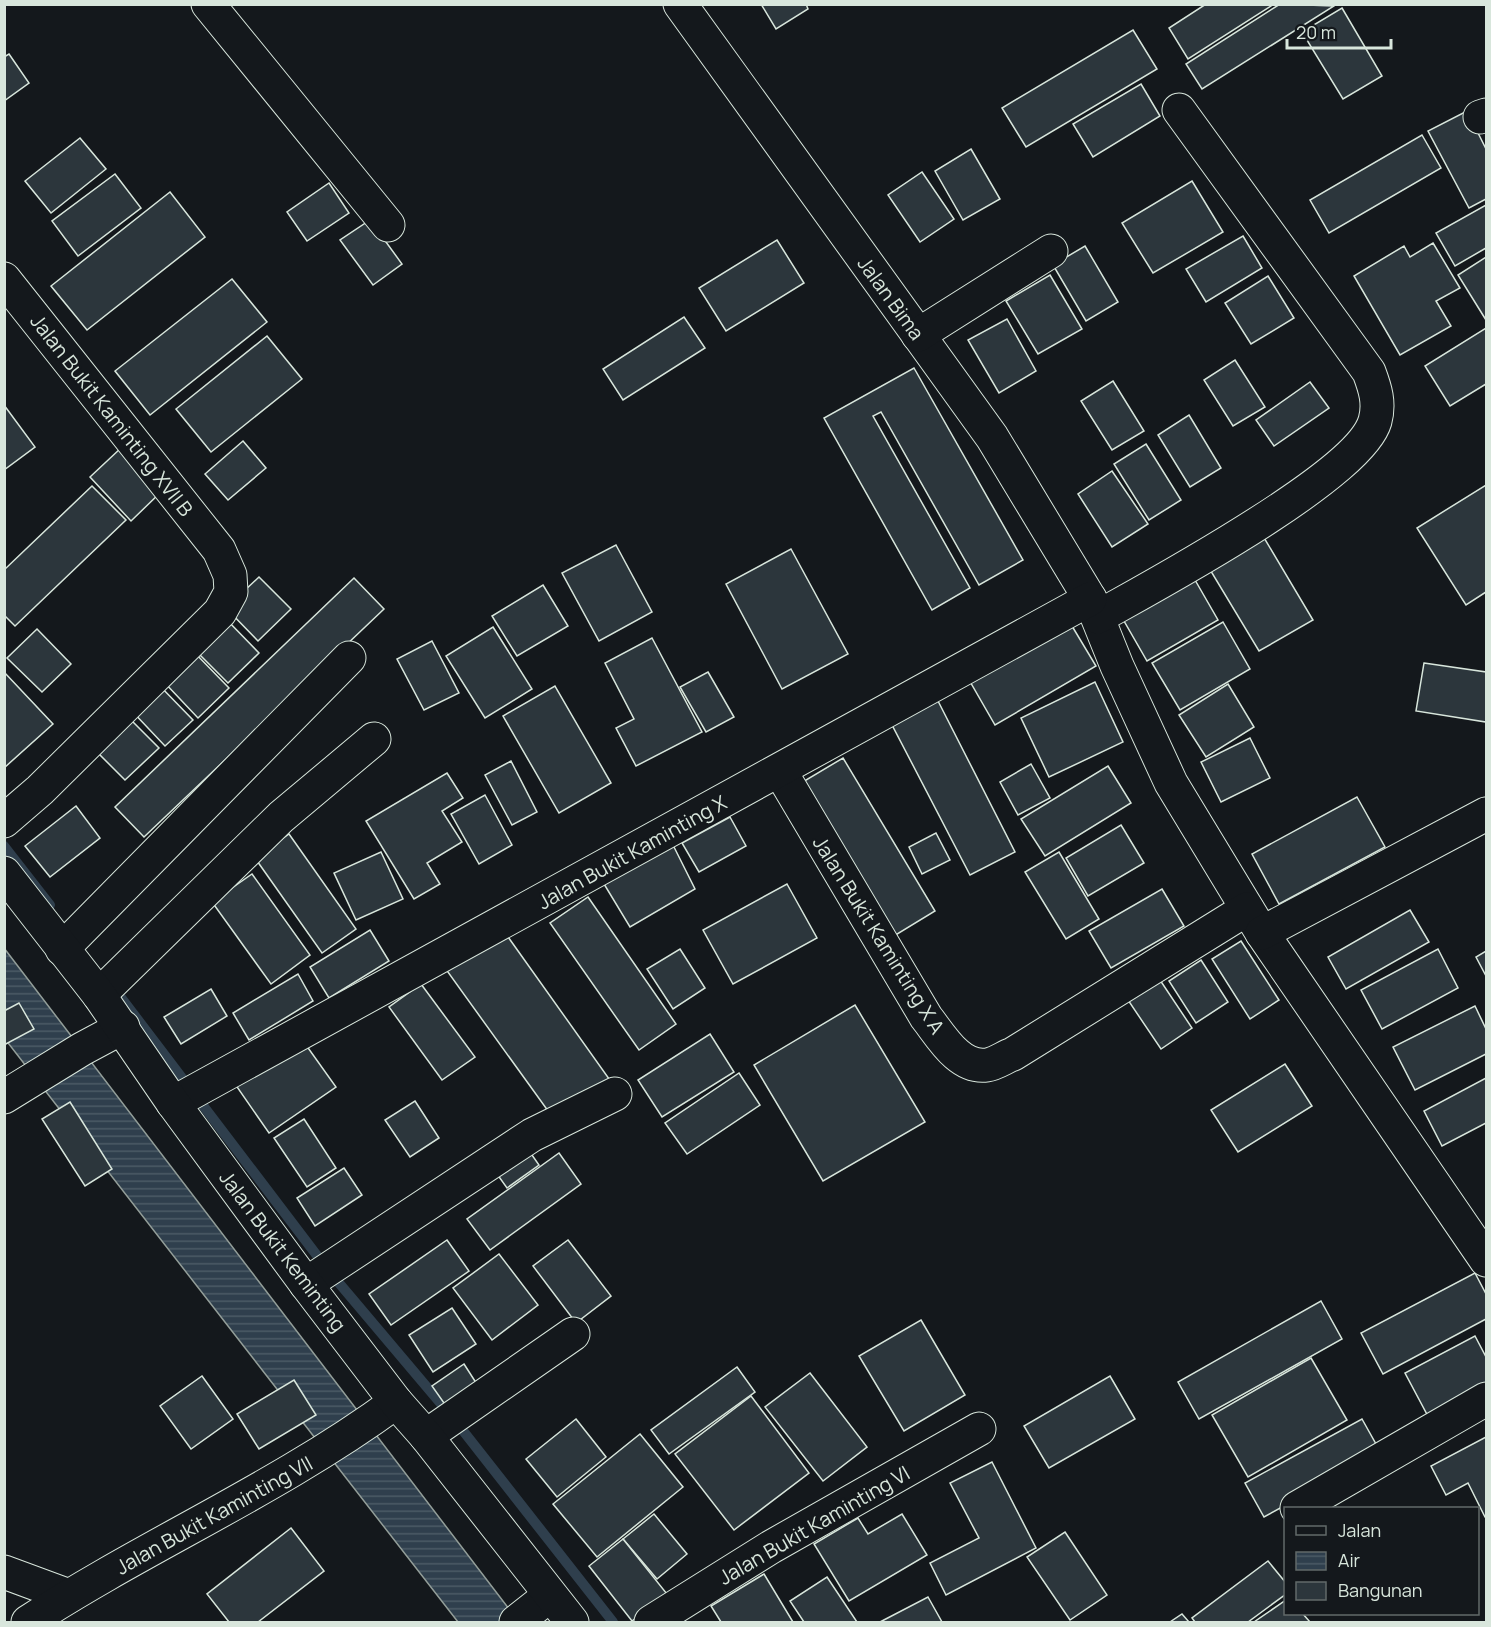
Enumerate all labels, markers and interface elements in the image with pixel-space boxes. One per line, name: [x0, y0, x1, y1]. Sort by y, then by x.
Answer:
scale bar: [1287, 12, 1390, 50]
text: 20 m: [1296, 20, 1336, 44]
street label: Jalan Bima: [852, 251, 930, 345]
street label: Jalan Bukit Kaminting XVII B: [25, 308, 199, 522]
street label: Jalan Bukit Kaminting X: [533, 789, 731, 915]
street label: Jalan Bukit Kaminting X A: [807, 831, 951, 1039]
street label: Jalan Bukit Keminting: [213, 1165, 353, 1337]
street label: Jalan Bukit Kaminting VII: [111, 1450, 317, 1580]
street label: Jalan Bukit Kaminting VI: [714, 1459, 914, 1591]
legend: [1284, 1507, 1479, 1615]
text: Jalan: [1338, 1518, 1381, 1542]
text: Air: [1338, 1548, 1361, 1572]
text: Bangunan: [1338, 1578, 1422, 1602]

